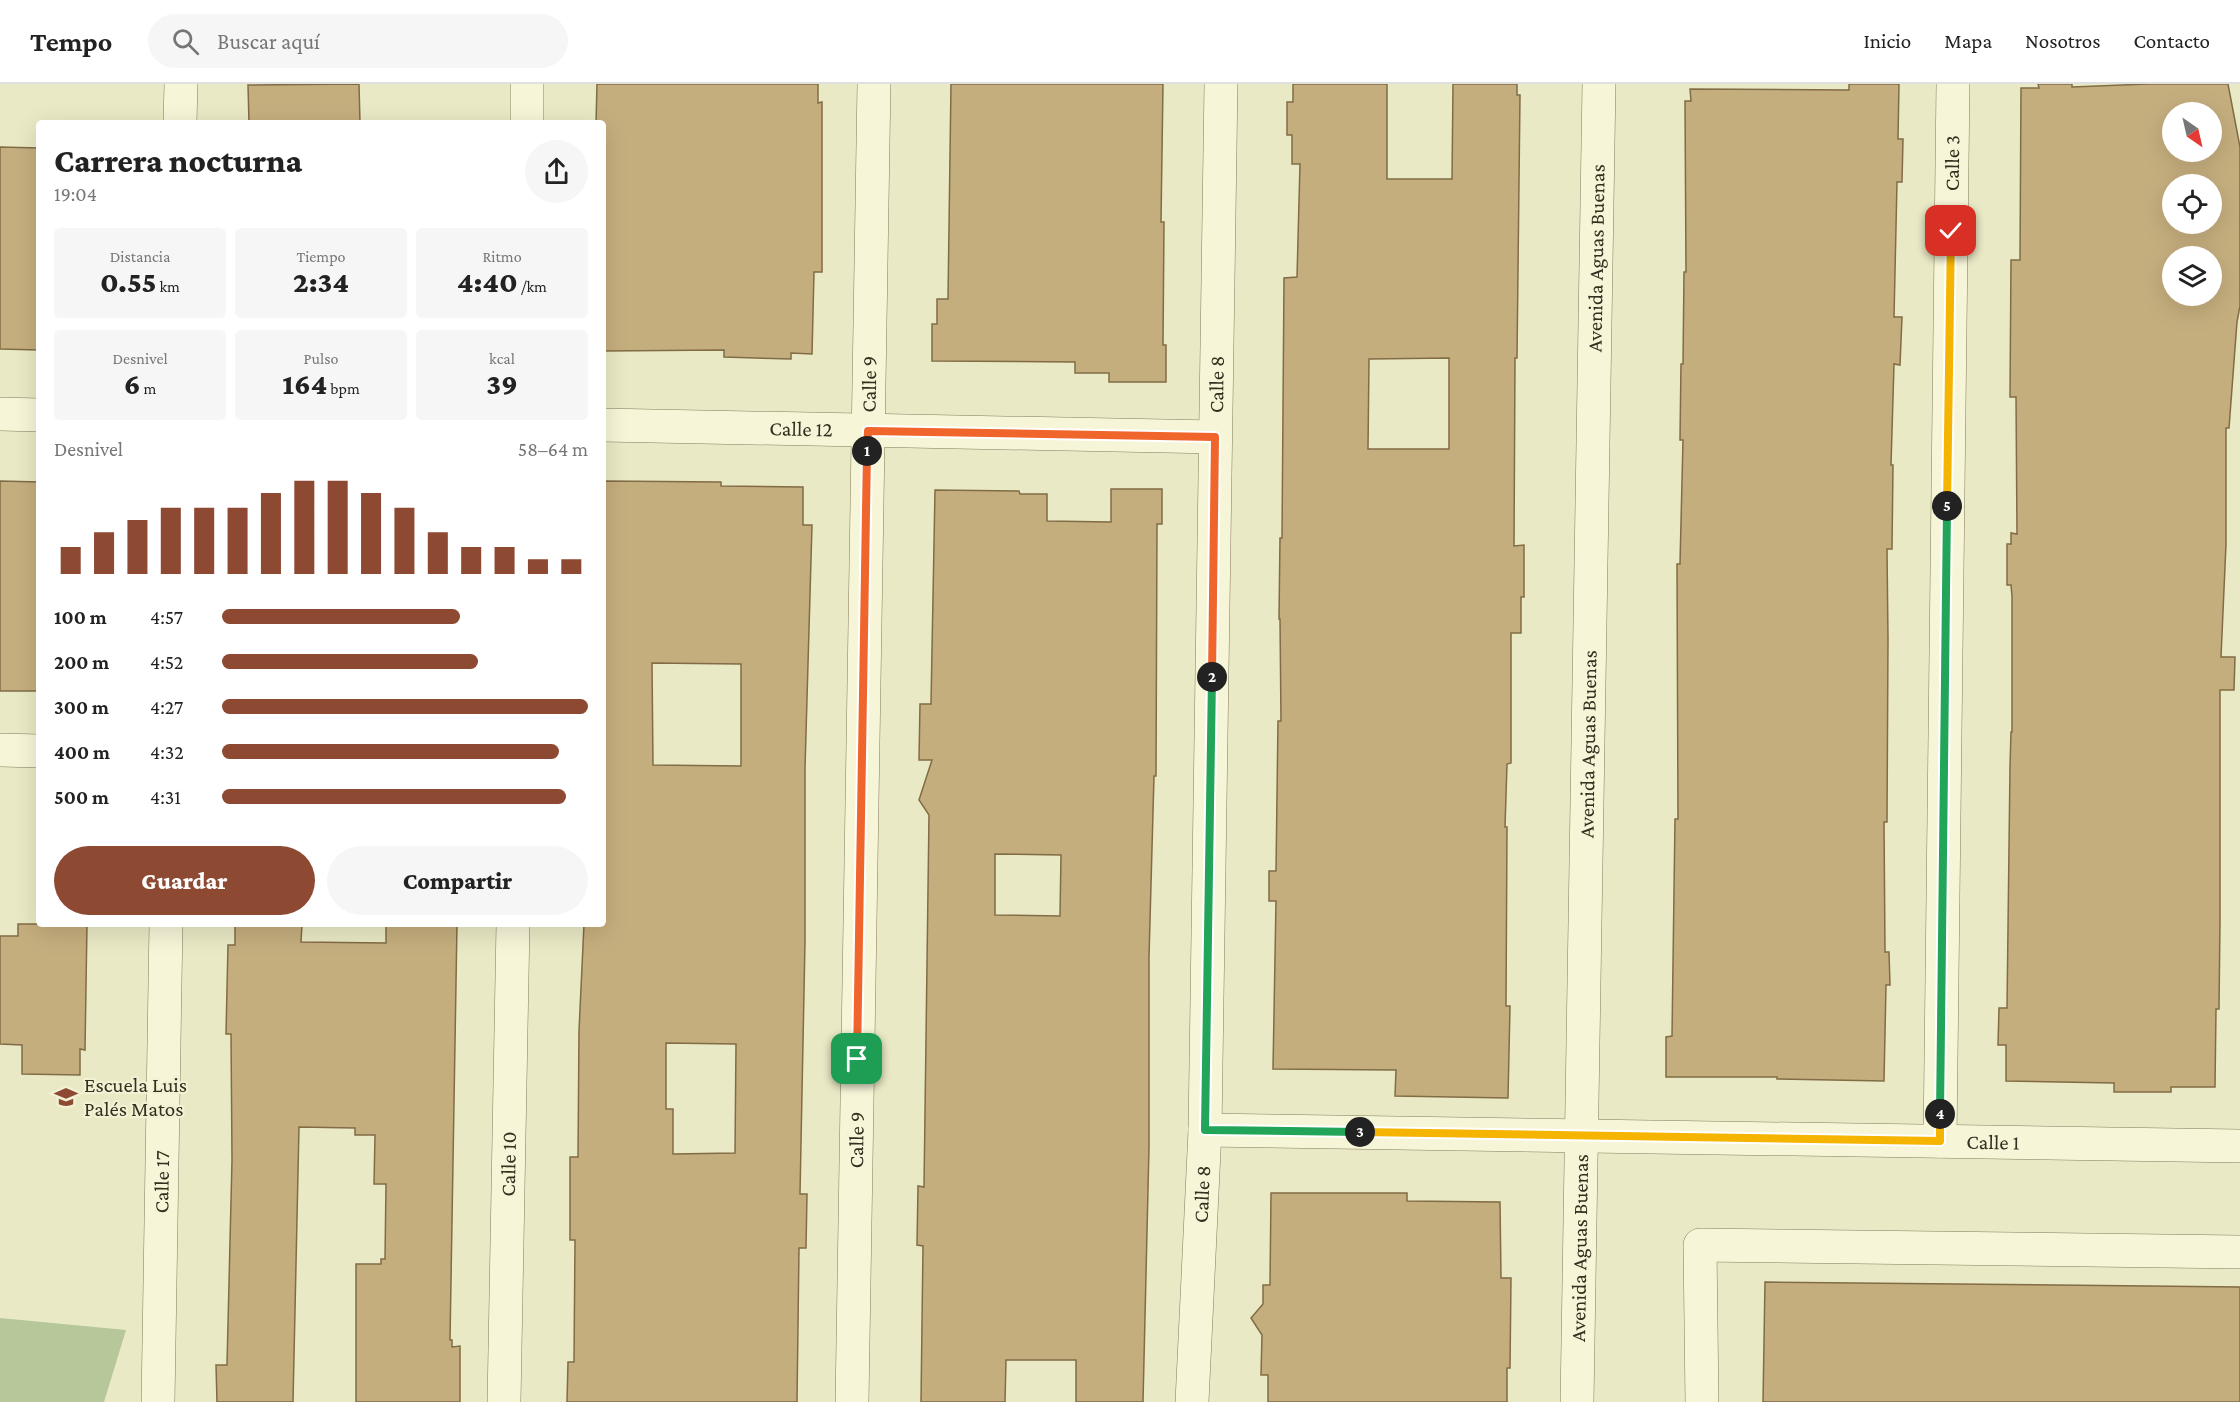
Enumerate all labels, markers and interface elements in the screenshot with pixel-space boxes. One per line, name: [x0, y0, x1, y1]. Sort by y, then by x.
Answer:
search box: [148, 14, 568, 68]
icon: search: [169, 25, 202, 58]
text: Tempo: [30, 26, 112, 57]
text: Buscar aquí: [217, 29, 320, 54]
text: Inicio: [1863, 29, 1911, 53]
text: Mapa: [1944, 29, 1992, 53]
text: Nosotros: [2025, 29, 2101, 53]
text: Contacto: [2134, 29, 2210, 53]
north arrow: [2162, 102, 2222, 162]
map controls: [2162, 102, 2222, 306]
street label: Calle 3: [1940, 135, 1964, 191]
button: share: [525, 140, 588, 203]
text: Carrera nocturna: [54, 142, 302, 179]
street label: Avenida Aguas Buenas: [1583, 164, 1610, 352]
button: locate: [2162, 174, 2222, 234]
text: 19:04: [54, 183, 97, 205]
pin: [1925, 205, 1976, 256]
icon: check: [1934, 214, 1967, 247]
button: layers: [2162, 246, 2222, 306]
text: Distancia: [110, 248, 170, 265]
text: Tiempo: [296, 248, 346, 265]
text: Ritmo: [482, 248, 522, 265]
text: 0.55: [100, 265, 156, 298]
text: 2:34: [293, 265, 349, 298]
text: 4:40: [457, 265, 518, 298]
text: km: [156, 278, 180, 295]
text: /km: [518, 278, 547, 295]
text: Desnivel: [112, 350, 168, 367]
text: Pulso: [304, 350, 338, 367]
text: kcal: [489, 350, 515, 367]
street label: Calle 9: [857, 355, 881, 413]
street label: Calle 8: [1204, 355, 1229, 413]
text: 6: [124, 367, 140, 400]
text: 164: [282, 367, 327, 400]
text: 39: [486, 367, 518, 400]
text: m: [140, 380, 156, 397]
text: bpm: [327, 380, 360, 397]
street label: Calle 12: [769, 416, 833, 441]
pin: 1: [852, 436, 882, 466]
text: Desnivel: [54, 438, 123, 460]
text: 58–64 m: [518, 438, 588, 460]
text: 1: [864, 442, 870, 459]
pin: 5: [1932, 491, 1962, 521]
text: 5: [1943, 497, 1951, 514]
text: 100 m: [54, 606, 107, 628]
text: 4:57: [150, 606, 183, 628]
street label: Avenida Aguas Buenas: [1574, 650, 1602, 838]
text: 200 m: [54, 651, 109, 673]
text: 4:52: [150, 651, 183, 673]
pin: 2: [1197, 662, 1227, 692]
text: 2: [1208, 668, 1216, 685]
text: 300 m: [54, 696, 109, 718]
text: 4:27: [150, 696, 183, 718]
text: 400 m: [54, 741, 110, 763]
text: 4:32: [150, 741, 184, 763]
text: 500 m: [54, 786, 109, 808]
text: 4:31: [150, 786, 181, 808]
button: Guardar: [54, 846, 315, 915]
button: Compartir: [327, 846, 588, 915]
pin: [831, 1033, 882, 1084]
icon: arrive: [840, 1042, 873, 1075]
place label: Escuela Luis Palés Matos: [84, 1073, 187, 1121]
school or university icon: Escuela Luis Palés Matos: [53, 1084, 79, 1110]
pin: 4: [1925, 1099, 1955, 1129]
text: 4: [1936, 1105, 1944, 1122]
street label: Calle 9: [844, 1111, 869, 1169]
pin: 3: [1345, 1117, 1375, 1147]
text: 3: [1356, 1123, 1364, 1140]
street label: Calle 1: [1966, 1130, 2020, 1155]
street label: Calle 10: [496, 1131, 521, 1197]
street label: Calle 17: [149, 1150, 174, 1214]
street label: Avenida Aguas Buenas: [1566, 1154, 1593, 1342]
street label: Calle 8: [1189, 1165, 1215, 1224]

